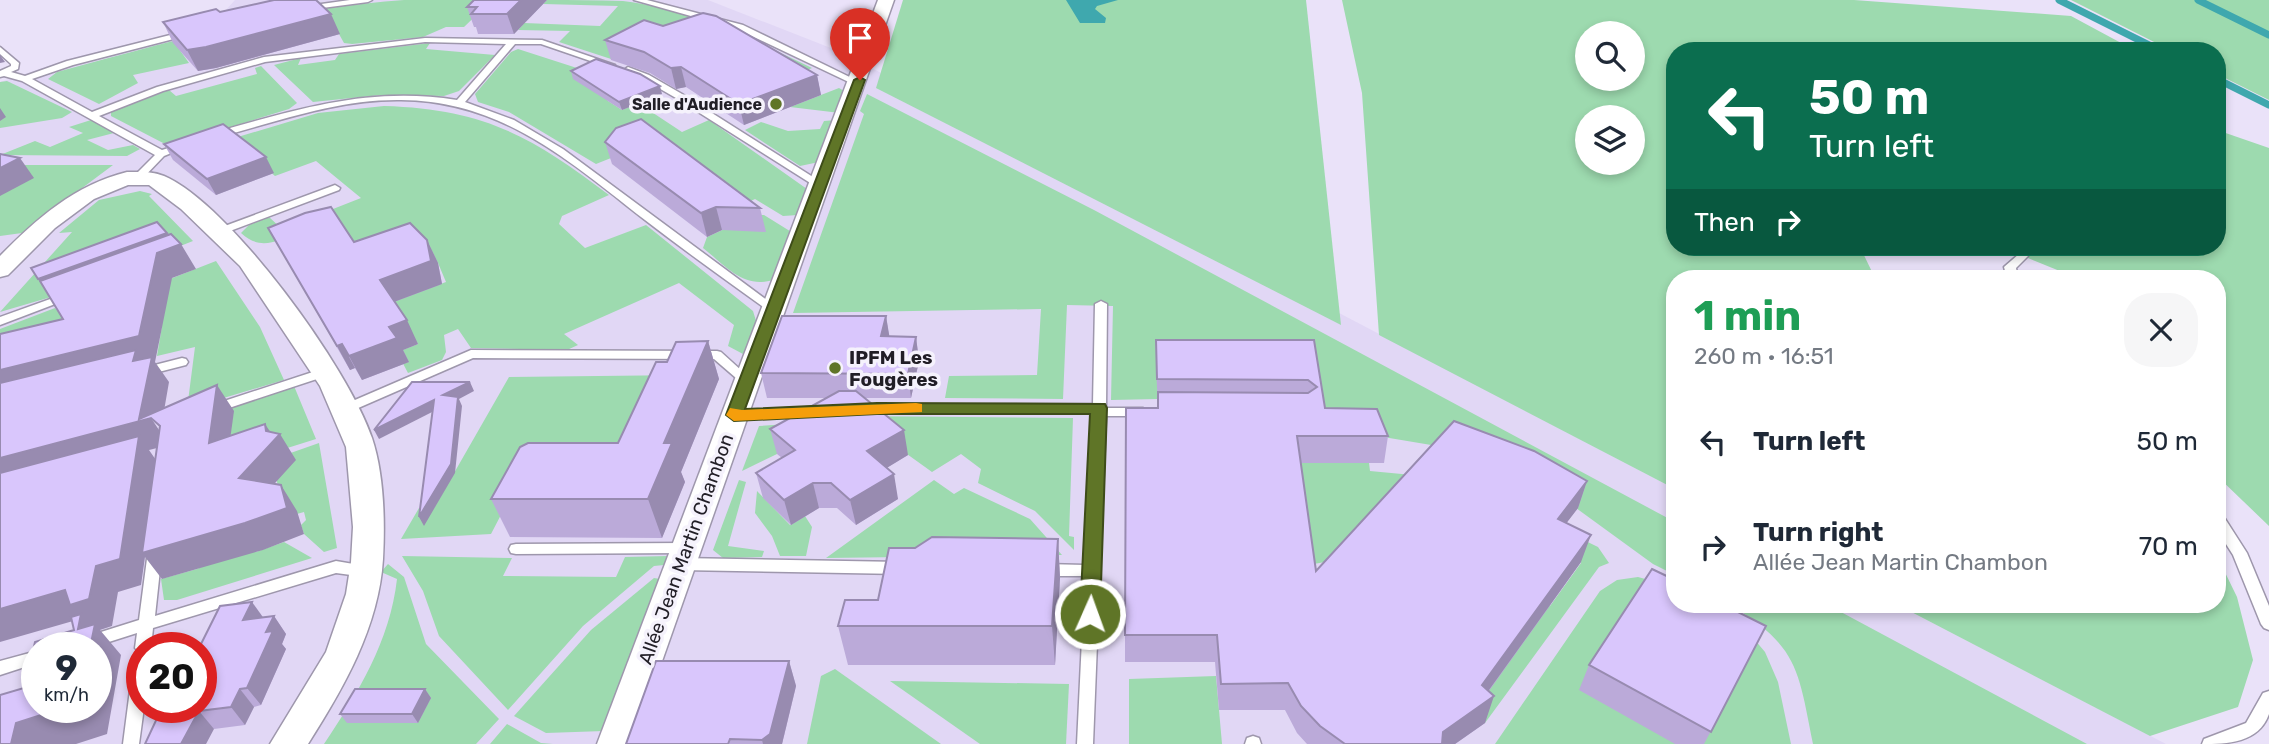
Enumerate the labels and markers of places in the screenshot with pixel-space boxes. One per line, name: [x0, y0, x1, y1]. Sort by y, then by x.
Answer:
pin: [830, 8, 890, 80]
place label: Salle d'Audience: [632, 95, 762, 114]
marker: Salle d'Audience: [768, 96, 784, 112]
place label: IPFM Les Fougères: [849, 346, 938, 391]
marker: IPFM Les Fougères: [827, 360, 843, 376]

